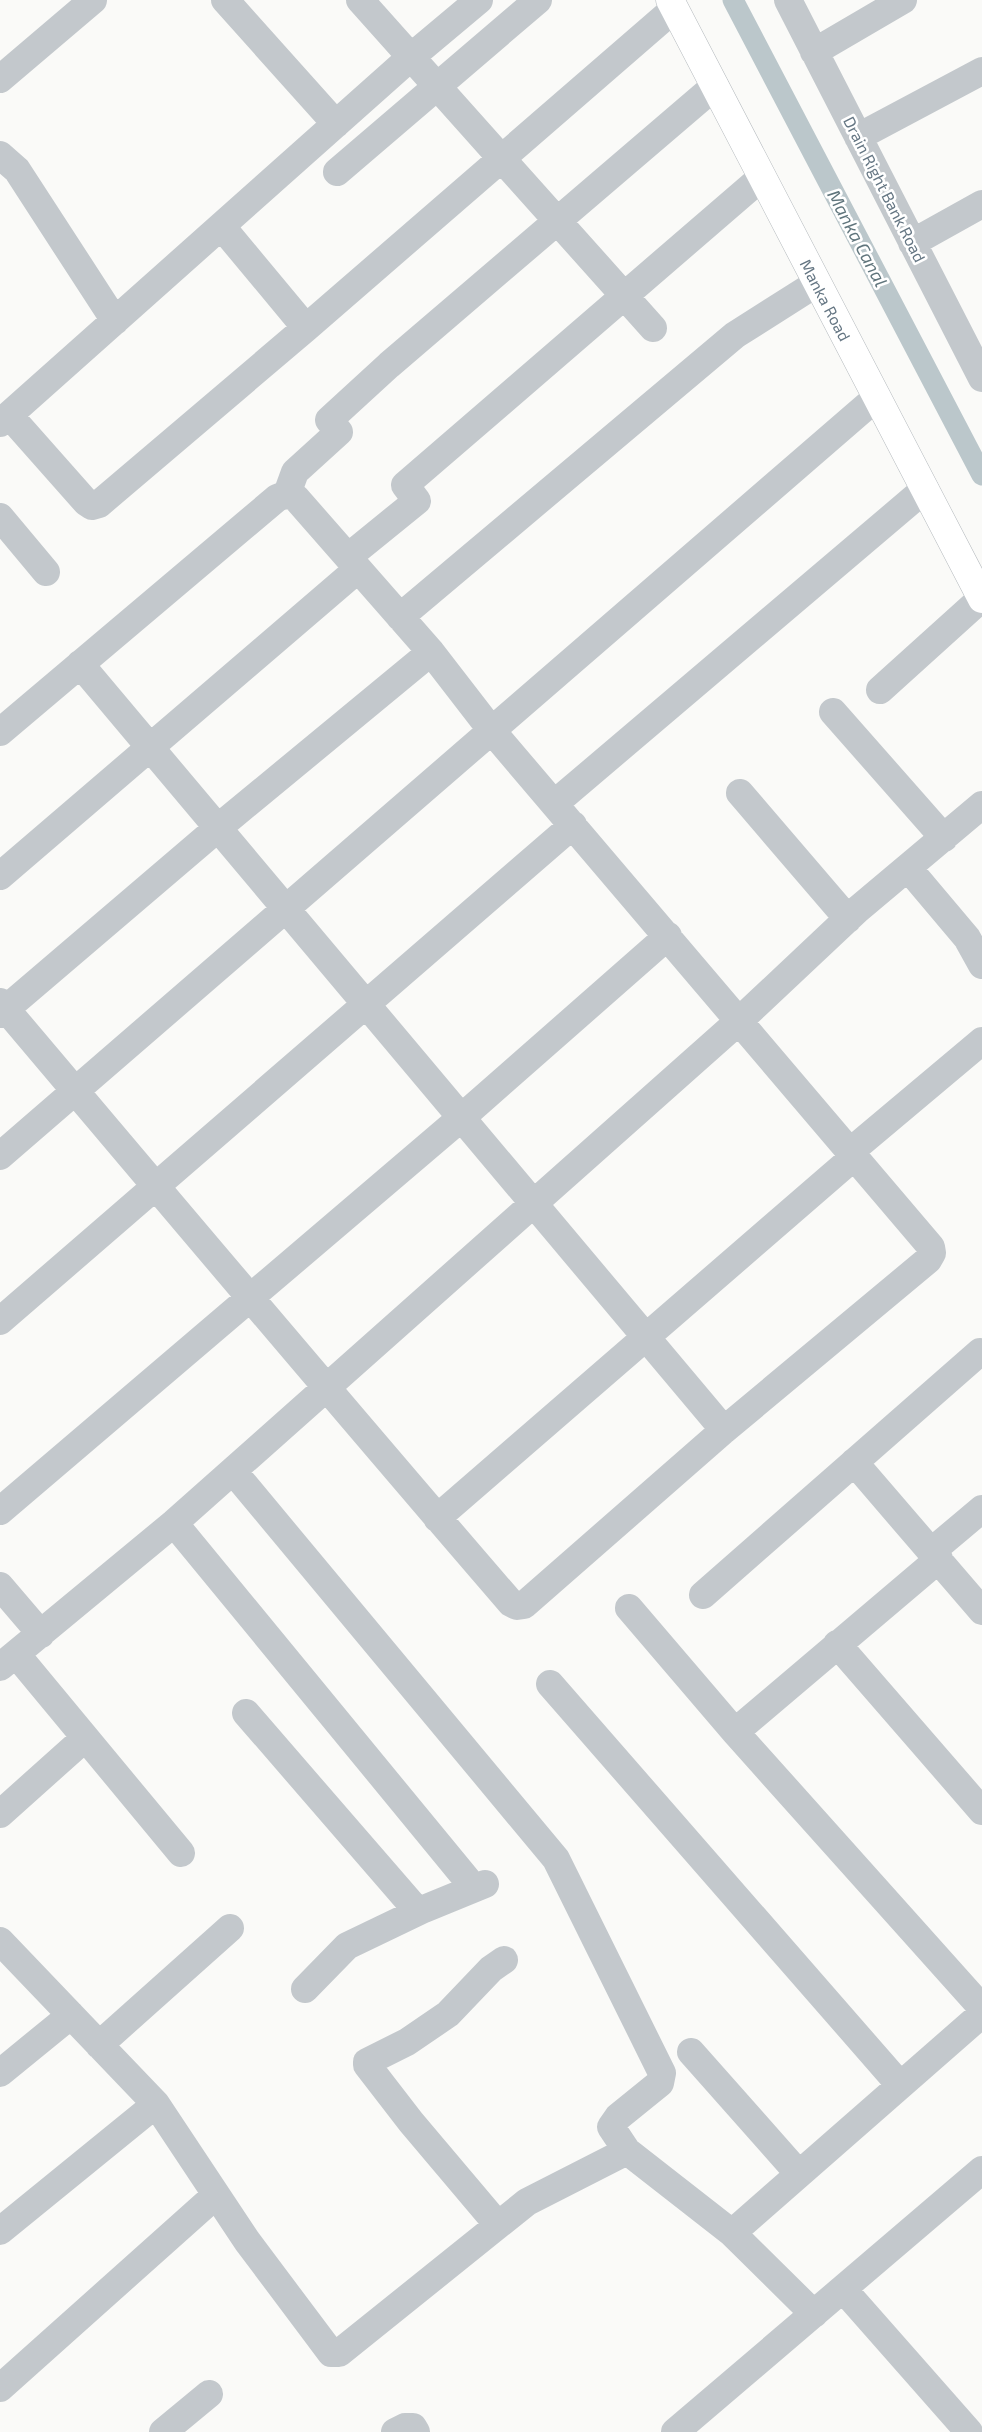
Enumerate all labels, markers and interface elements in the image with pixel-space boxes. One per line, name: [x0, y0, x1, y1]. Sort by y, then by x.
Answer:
street label: Drain Right Bank Road: [840, 113, 930, 265]
water label: Manka Canal: [823, 186, 893, 290]
street label: Manka Road: [797, 256, 855, 344]

